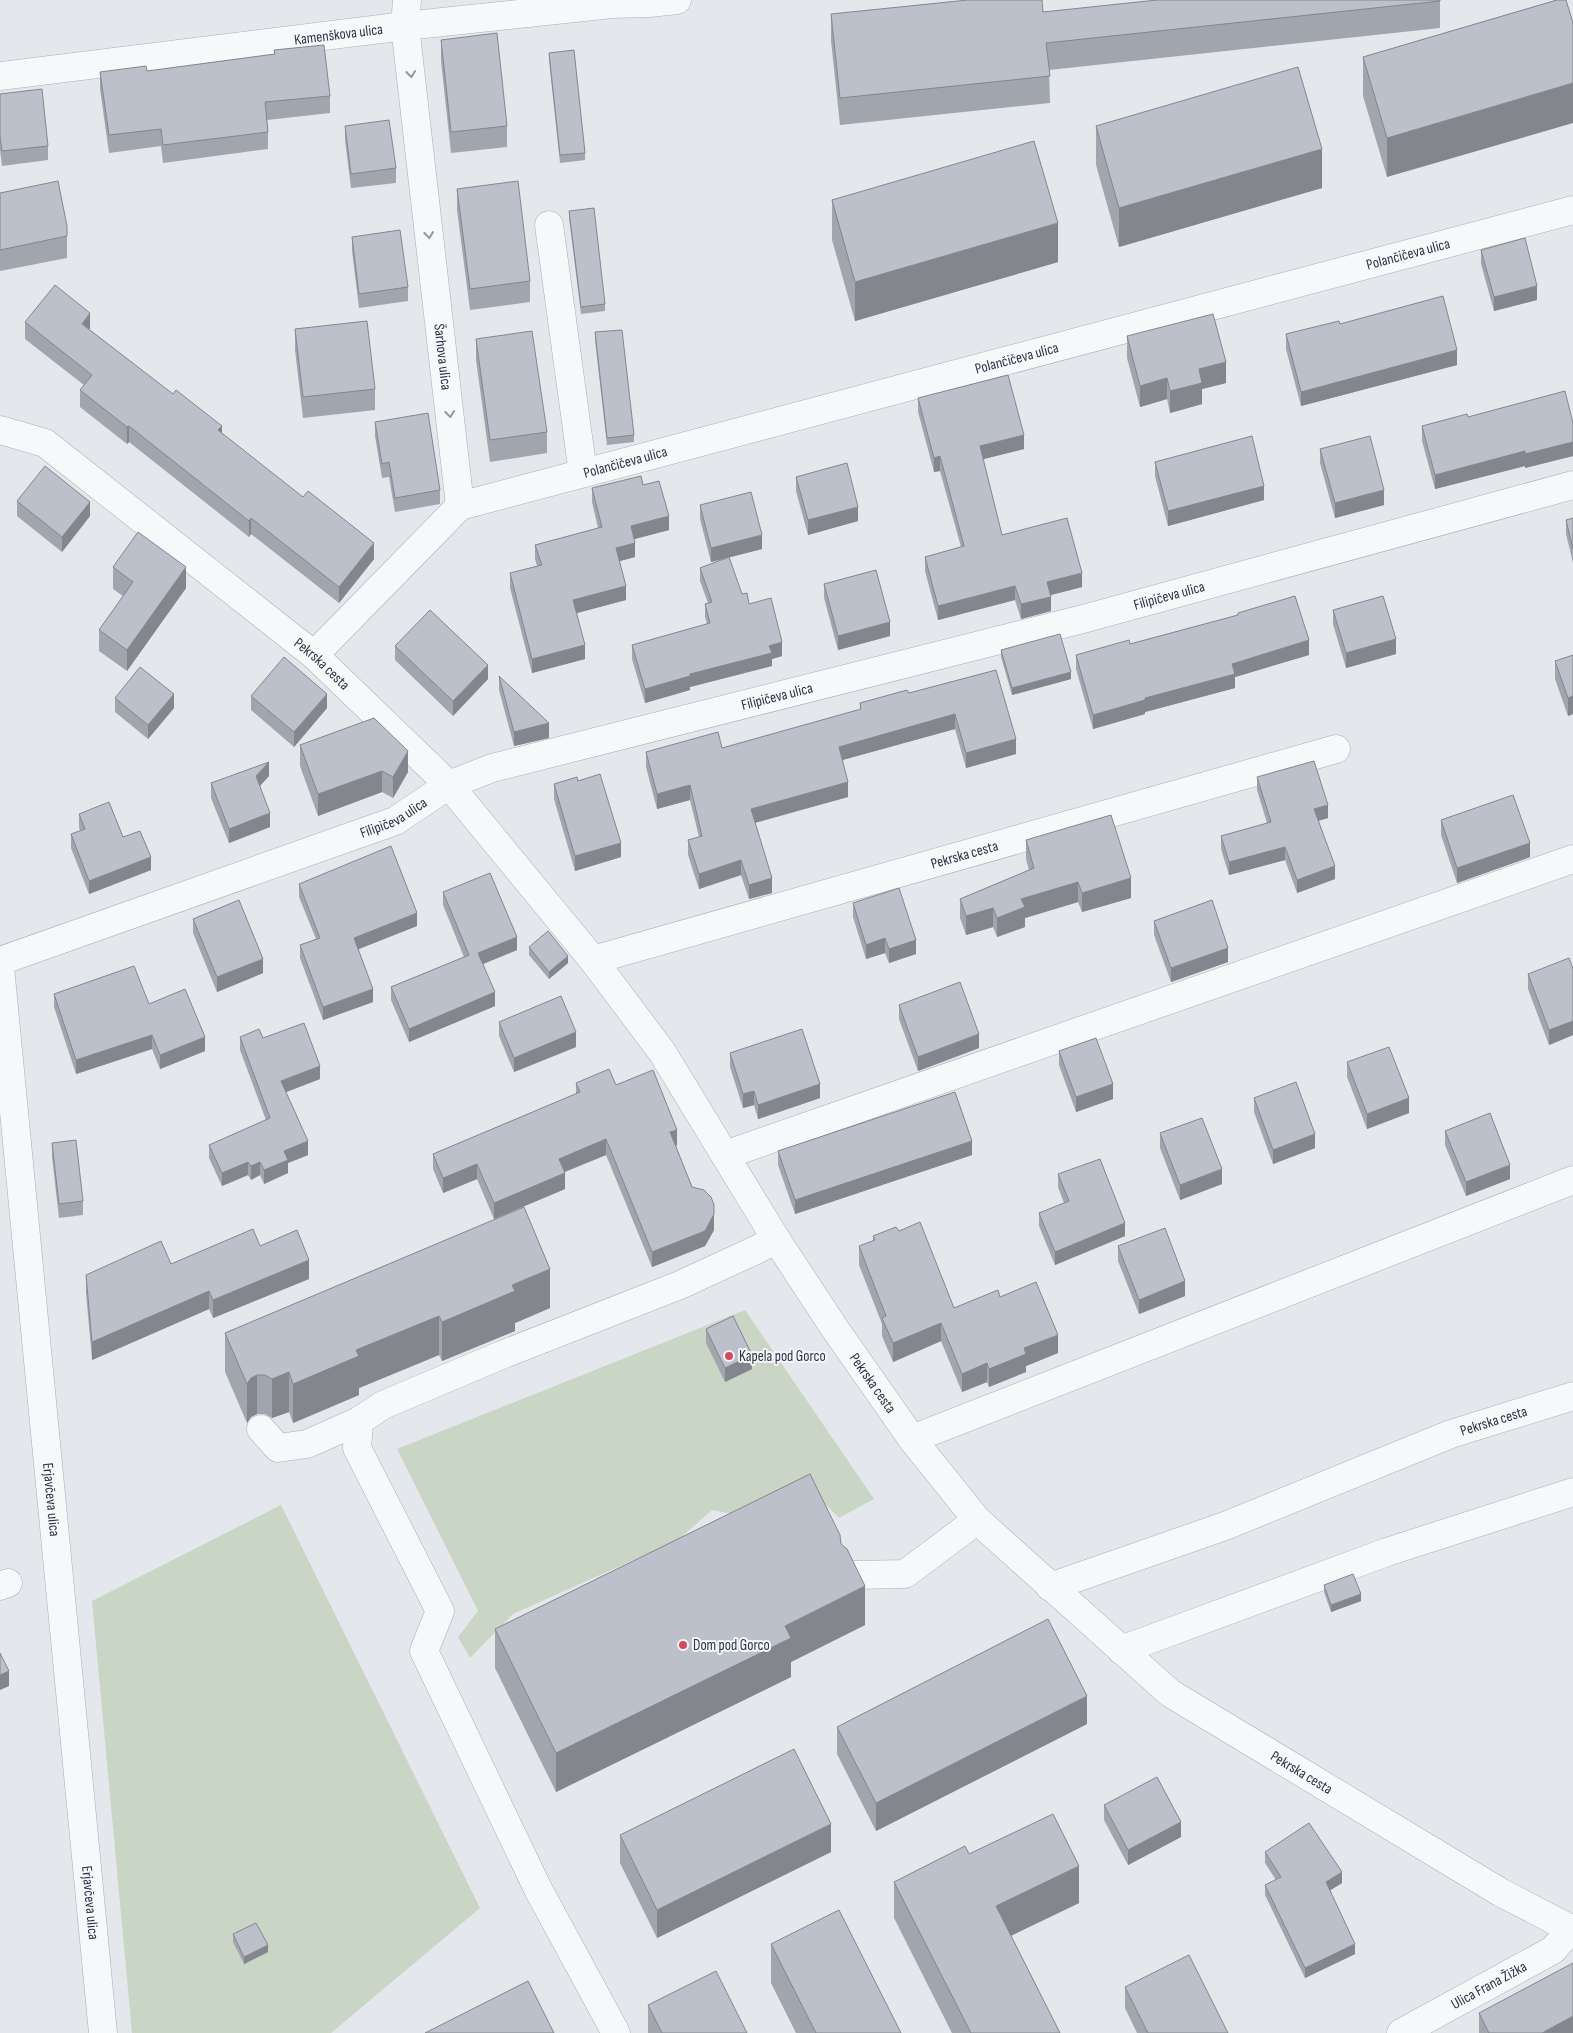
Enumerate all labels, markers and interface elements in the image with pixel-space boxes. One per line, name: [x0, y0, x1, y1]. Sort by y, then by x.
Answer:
street label: Kamenškova ulica: [293, 19, 384, 49]
one-way arrow: [405, 70, 416, 78]
one-way arrow: [423, 232, 434, 240]
street label: Polančičeva ulica: [1364, 234, 1452, 274]
street label: Šarhova ulica: [430, 323, 456, 391]
street label: Polančičeva ulica: [973, 338, 1061, 378]
one-way arrow: [444, 411, 455, 419]
street label: Polančičeva ulica: [581, 442, 669, 482]
street label: Filipičeva ulica: [1131, 577, 1207, 614]
street label: Pekrska cesta: [290, 633, 354, 694]
street label: Filipičeva ulica: [739, 678, 815, 714]
street label: Filipičeva ulica: [357, 793, 431, 842]
street label: Pekrska cesta: [928, 836, 1000, 873]
place label: Kapela pod Gorco: [739, 1347, 826, 1366]
street label: Pekrska cesta: [845, 1349, 901, 1417]
marker: Kapela pod Gorco: [723, 1350, 735, 1362]
street label: Pekrska cesta: [1458, 1401, 1530, 1440]
street label: Erjavčeva ulica: [38, 1462, 64, 1537]
place label: Dom pod Gorco: [693, 1636, 770, 1655]
marker: Dom pod Gorco: [677, 1639, 689, 1651]
street label: Pekrska cesta: [1267, 1746, 1336, 1798]
street label: Erjavčeva ulica: [77, 1865, 103, 1941]
street label: Ulica Frana Žižka: [1448, 1957, 1530, 2013]

